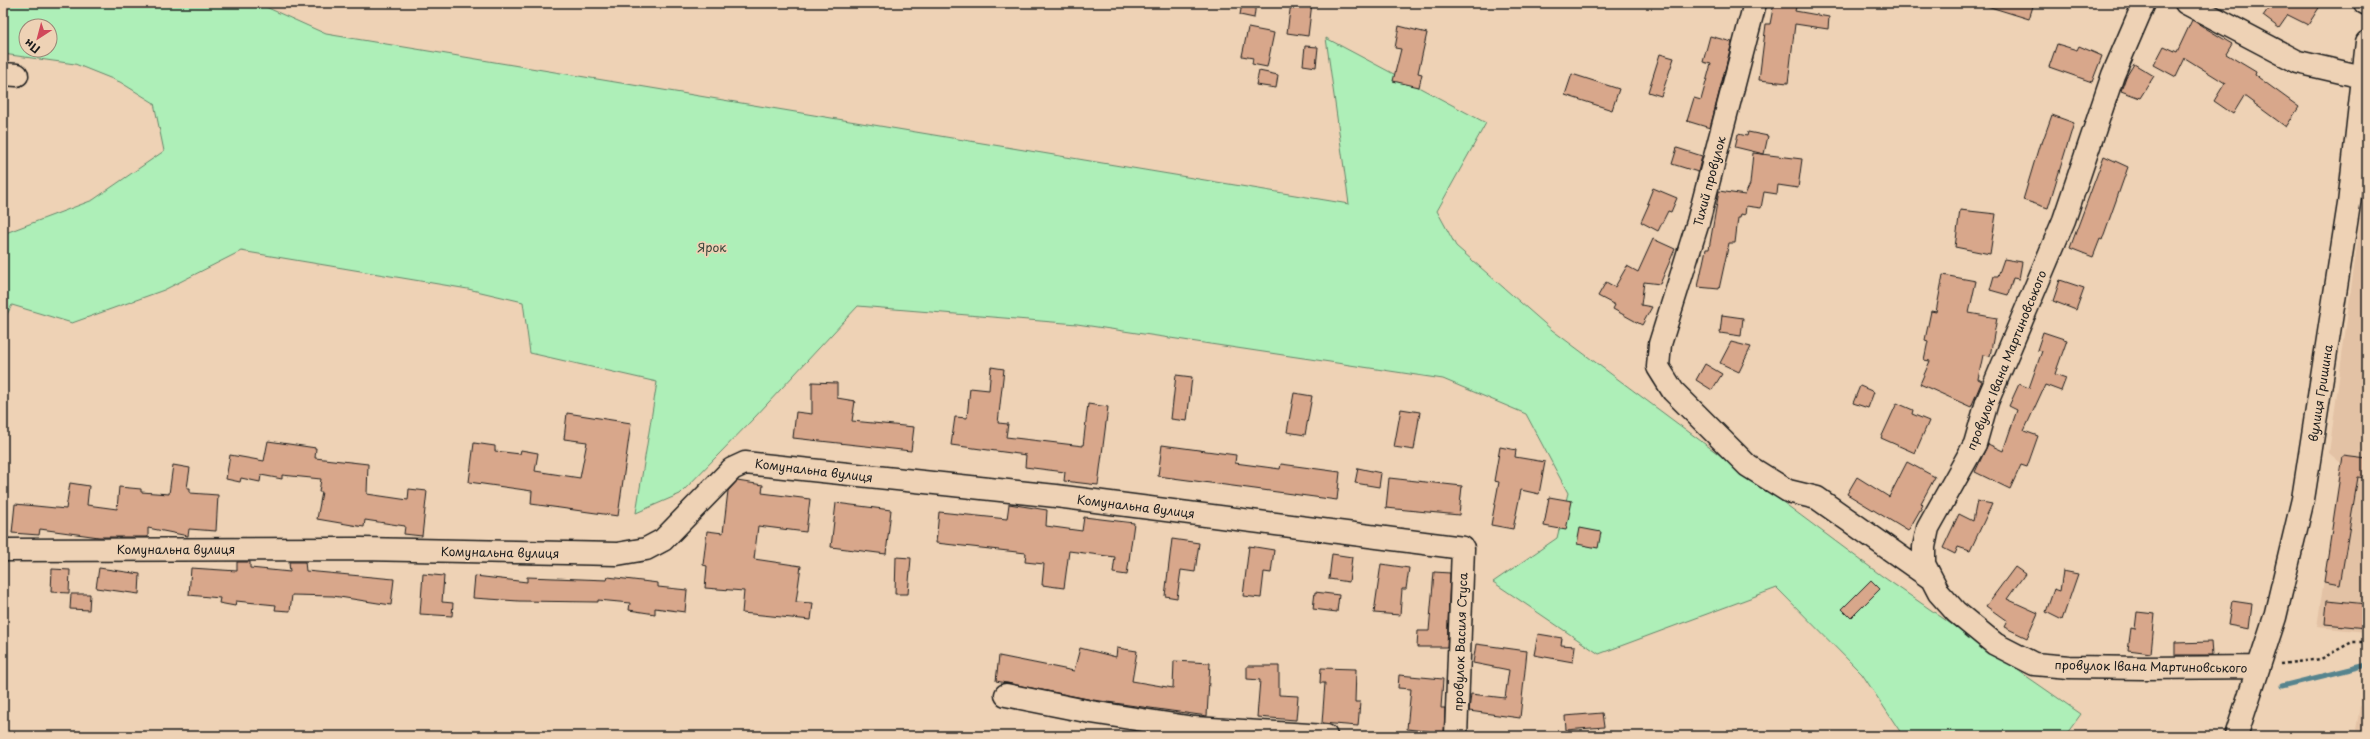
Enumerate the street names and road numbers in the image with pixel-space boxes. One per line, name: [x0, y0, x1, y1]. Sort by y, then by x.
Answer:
street label: Тихий провулок: [1688, 133, 1730, 228]
street label: провулок Івана Мартиновського: [1962, 267, 2051, 453]
street label: вулиця Гришина: [2303, 343, 2337, 443]
street label: Комунальна вулиця: [754, 454, 874, 486]
street label: Комунальна вулиця: [1076, 490, 1196, 522]
street label: Комунальна вулиця: [117, 540, 235, 558]
street label: Комунальна вулиця: [441, 542, 559, 562]
street label: провулок Василя Стуса: [1449, 572, 1471, 712]
street label: провулок Івана Мартиновського: [2054, 655, 2248, 677]

